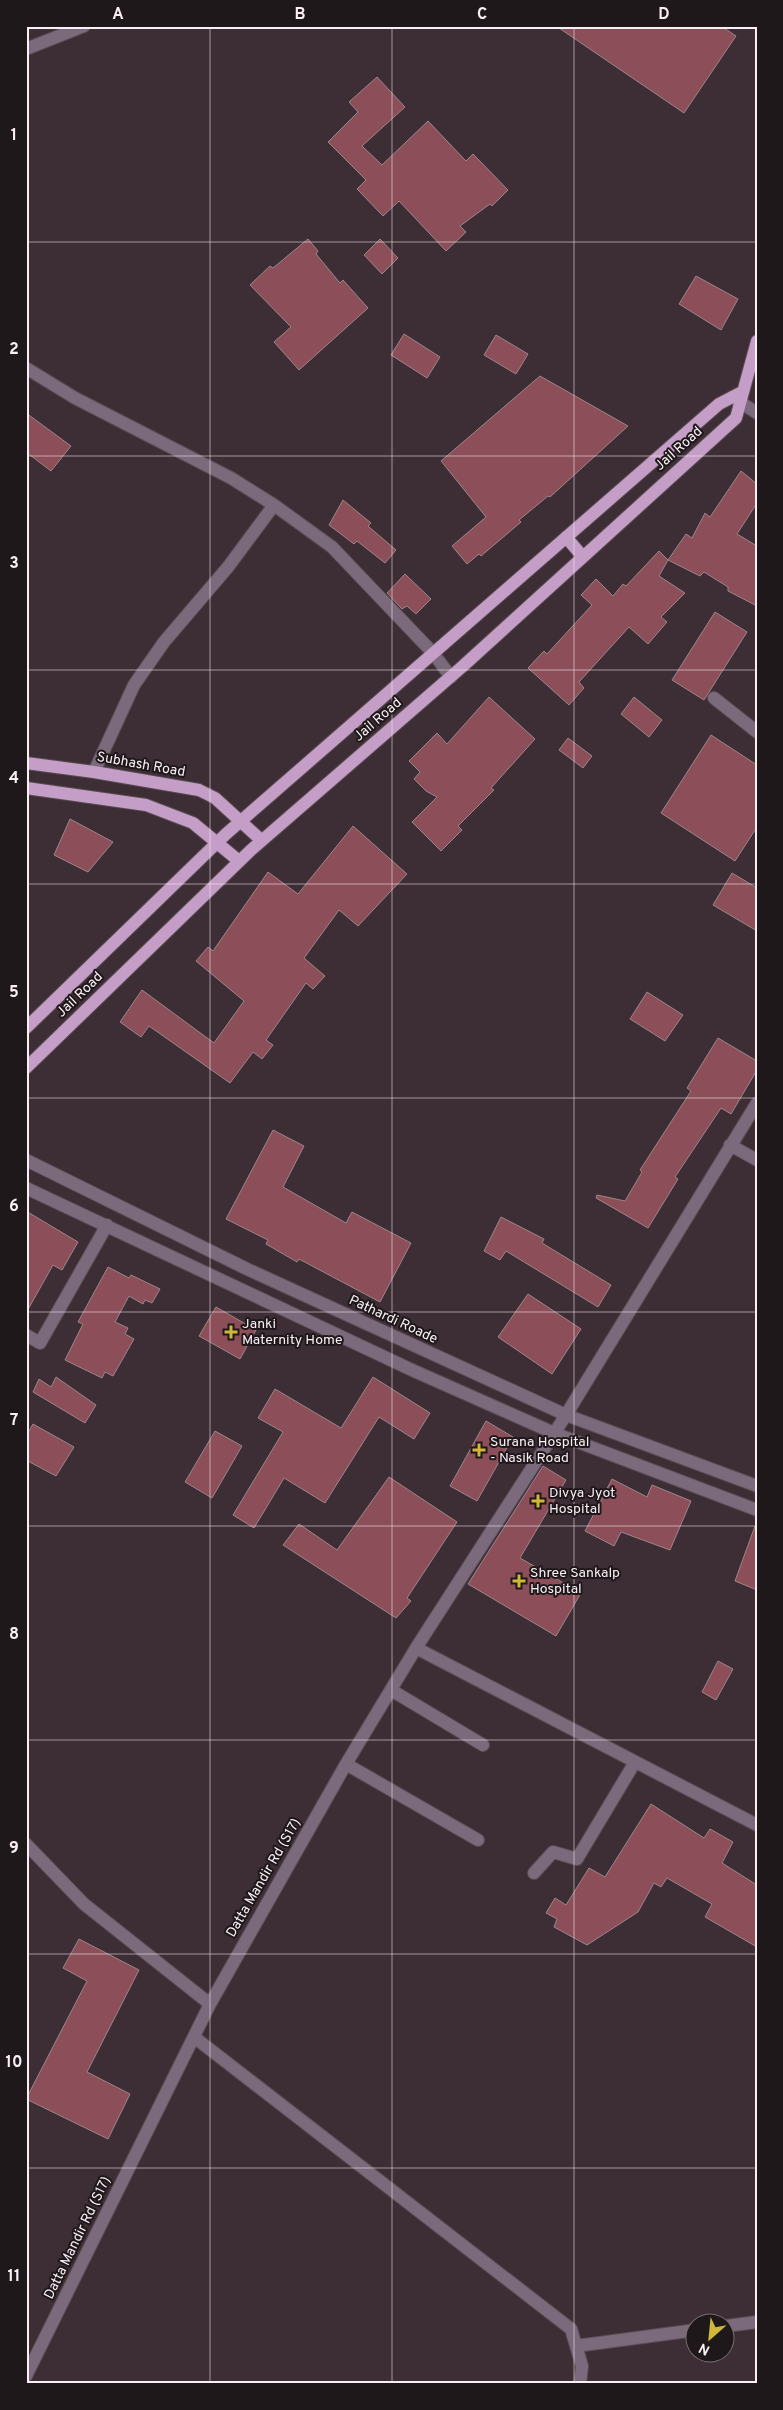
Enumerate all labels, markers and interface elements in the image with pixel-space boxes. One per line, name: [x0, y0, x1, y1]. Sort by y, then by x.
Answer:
text: A: [112, 5, 124, 25]
text: B: [294, 5, 306, 25]
text: C: [477, 5, 487, 25]
text: D: [658, 5, 670, 25]
text: 1: [11, 126, 17, 146]
text: 2: [9, 340, 19, 360]
street label: Jail Road: [652, 423, 706, 475]
text: 3: [9, 554, 19, 574]
street label: Jail Road: [351, 695, 405, 745]
street label: Subhash Road: [95, 749, 187, 781]
text: 4: [9, 769, 19, 789]
street label: Jail Road: [53, 969, 107, 1021]
text: 5: [9, 983, 19, 1003]
text: 6: [9, 1197, 19, 1217]
street label: Pathardi Roade: [346, 1292, 440, 1348]
place label: Janki Maternity Home: [242, 1316, 343, 1349]
marker: Janki Maternity Home: [224, 1325, 238, 1339]
text: 7: [10, 1411, 18, 1431]
place label: Surana Hospital - Nasik Road: [490, 1434, 589, 1467]
marker: Surana Hospital - Nasik Road: [472, 1443, 486, 1457]
place label: Divya Jyot Hospital: [549, 1485, 615, 1518]
marker: Divya Jyot Hospital: [531, 1494, 545, 1508]
place label: Shree Sankalp Hospital: [530, 1565, 620, 1598]
marker: Shree Sankalp Hospital: [512, 1574, 526, 1588]
text: 8: [9, 1625, 19, 1645]
street label: Datta Mandir Rd (S17): [223, 1816, 305, 1940]
text: 9: [9, 1839, 19, 1859]
text: 10: [6, 2053, 22, 2073]
street label: Datta Mandir Rd (S17): [41, 2174, 115, 2302]
text: 11: [8, 2267, 20, 2287]
north arrow: [686, 2312, 736, 2362]
text: N: [696, 2338, 713, 2358]

